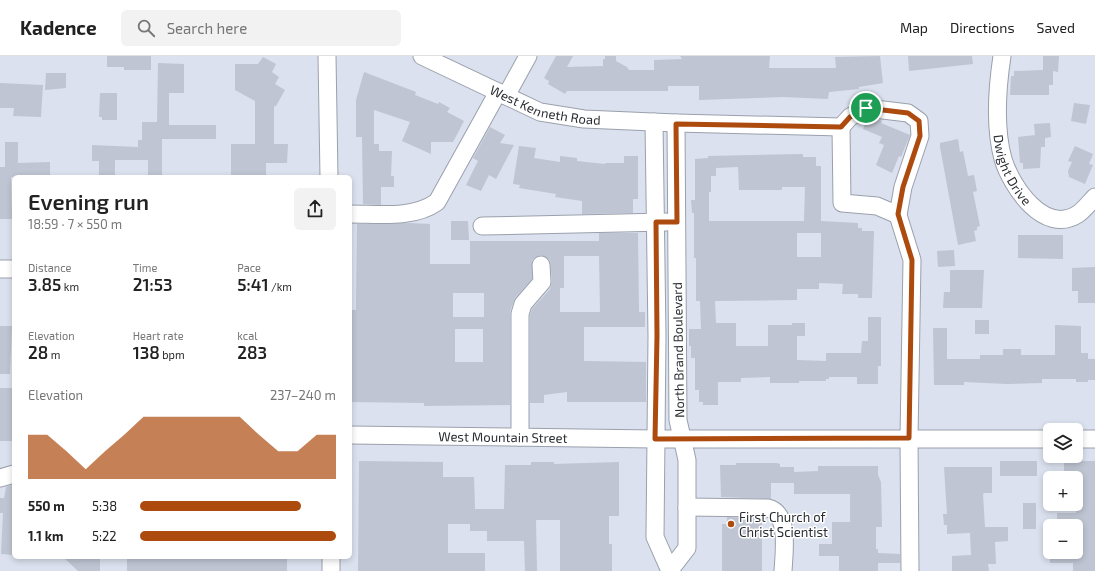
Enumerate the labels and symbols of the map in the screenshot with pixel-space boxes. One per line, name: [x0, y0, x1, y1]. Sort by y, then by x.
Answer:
street label: West Kenneth Road: [487, 81, 601, 128]
pin: [849, 91, 883, 125]
street label: Dwight Drive: [990, 134, 1035, 208]
street label: North Brand Boulevard: [669, 282, 687, 418]
street label: West Mountain Street: [438, 428, 568, 446]
place label: First Church of Christ Scientist: [739, 509, 828, 540]
marker: First Church of Christ Scientist: [726, 519, 736, 529]

